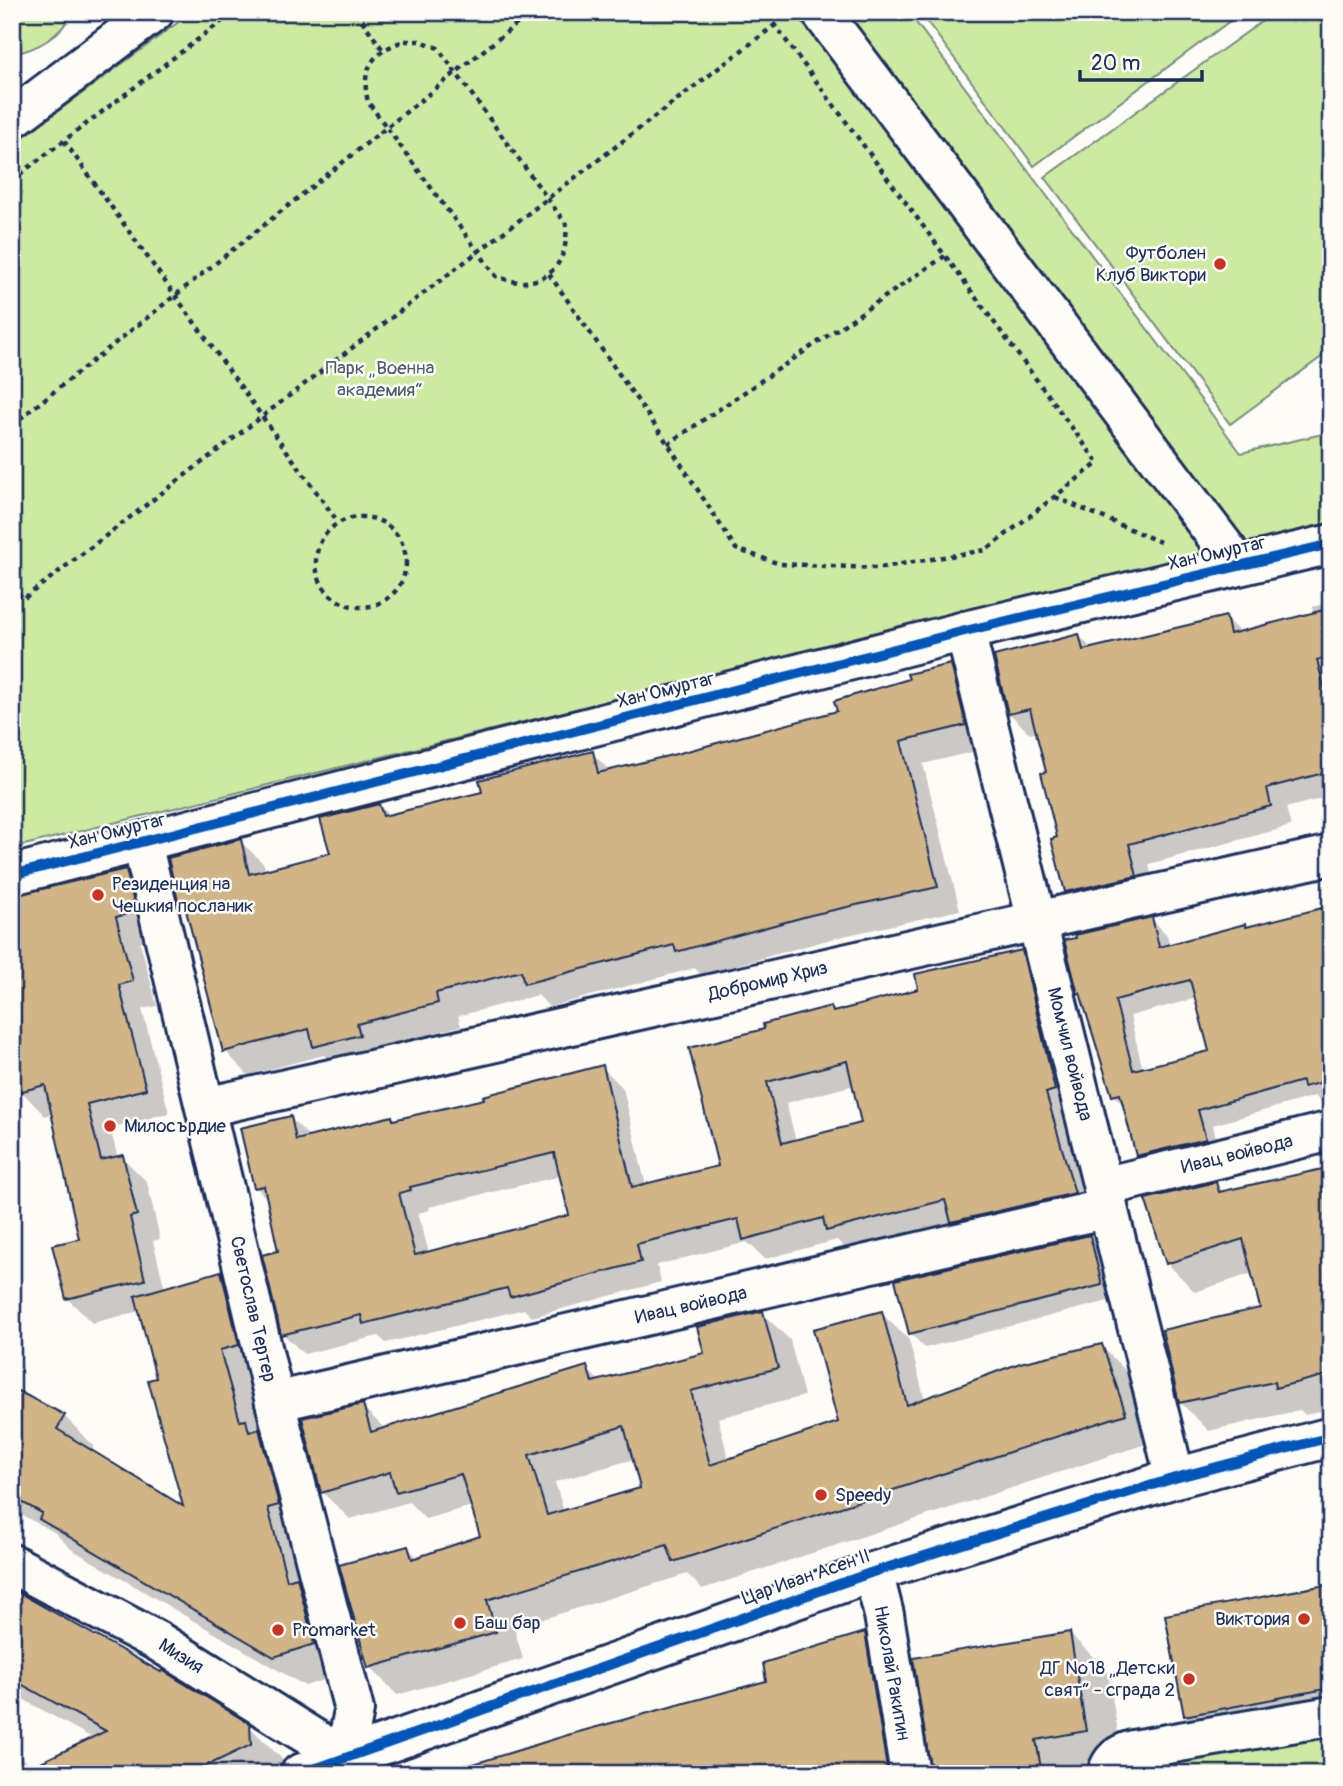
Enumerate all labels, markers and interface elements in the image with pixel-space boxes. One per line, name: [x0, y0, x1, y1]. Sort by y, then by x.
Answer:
scale bar: [1080, 38, 1203, 82]
text: 20 m: [1091, 50, 1140, 77]
place label: Футболен Клуб Виктори: [1096, 241, 1207, 287]
marker: Футболен Клуб Виктори: [1212, 256, 1228, 272]
park label: Парк „Военна академия“: [326, 356, 435, 402]
street label: Хан Омуртаг: [1166, 530, 1269, 576]
street label: Хан Омуртаг: [615, 666, 718, 714]
street label: Хан Омуртаг: [66, 807, 169, 855]
place label: Резиденция на Чешкия посланик: [112, 872, 254, 918]
marker: Резиденция на Чешкия посланик: [90, 887, 106, 903]
street label: Добромир Хриз: [705, 956, 830, 1007]
street label: Момчил войвода: [1042, 985, 1098, 1124]
place label: Милосърдие: [124, 1114, 227, 1138]
marker: Милосърдие: [102, 1118, 118, 1134]
street label: Ивац войвода: [1179, 1129, 1295, 1179]
street label: Светослав Тертер: [225, 1234, 281, 1384]
street label: Ивац войвода: [633, 1280, 749, 1330]
place label: Speedy: [835, 1483, 891, 1507]
marker: Speedy: [813, 1487, 829, 1503]
street label: Цар Иван Асен II: [739, 1544, 873, 1610]
street label: Николай Ракитин: [868, 1604, 916, 1742]
place label: Виктория: [1215, 1607, 1290, 1631]
place label: Баш бар: [474, 1611, 541, 1635]
marker: Виктория: [1296, 1611, 1312, 1627]
marker: Баш бар: [452, 1615, 468, 1631]
place label: Promarket: [292, 1618, 376, 1642]
marker: Promarket: [270, 1622, 286, 1638]
street label: Мизия: [154, 1633, 208, 1679]
place label: ДГ №18 „Детски свят“ - сграда 2: [1039, 1656, 1176, 1702]
marker: ДГ №18 „Детски свят“ - сграда 2: [1181, 1671, 1197, 1687]

